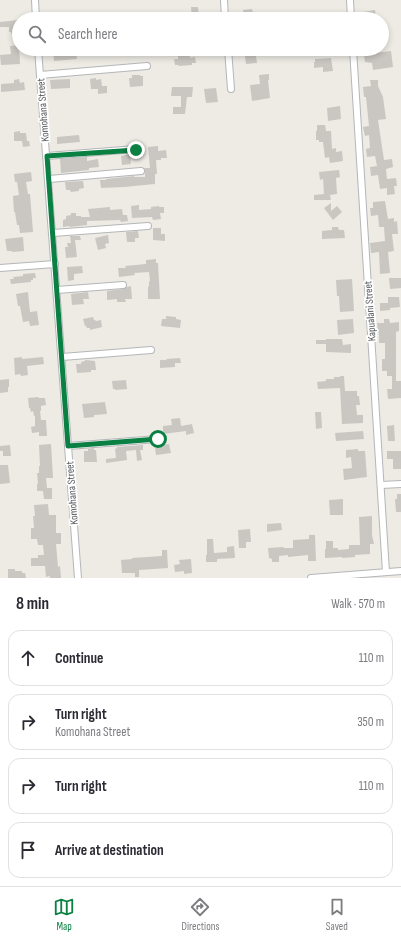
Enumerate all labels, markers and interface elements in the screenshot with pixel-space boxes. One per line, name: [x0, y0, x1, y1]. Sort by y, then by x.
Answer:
search box: [12, 12, 389, 56]
icon: search: [26, 23, 48, 45]
text: Search here: [58, 25, 118, 44]
street label: Komohana Street: [34, 77, 52, 142]
route end: [127, 141, 145, 159]
street label: Kapualani Street: [361, 280, 379, 342]
route start: [149, 430, 167, 448]
street label: Komohana Street: [63, 460, 81, 525]
text: 8 min: [16, 594, 49, 614]
text: Walk · 570 m: [331, 596, 385, 612]
icon: ahead: [17, 647, 39, 669]
text: Continue: [55, 649, 104, 668]
text: 110 m: [359, 650, 384, 666]
text: Turn right: [55, 705, 107, 724]
icon: right: [17, 711, 39, 733]
text: 350 m: [357, 714, 384, 730]
text: Komohana Street: [55, 724, 130, 740]
icon: right: [17, 775, 39, 797]
text: Turn right: [55, 777, 107, 796]
text: 110 m: [359, 778, 384, 794]
icon: arrive: [17, 839, 39, 861]
text: Arrive at destination: [55, 841, 164, 860]
tab: Map: [53, 896, 75, 933]
tab: Directions: [182, 896, 219, 933]
tab: Saved: [326, 896, 348, 933]

